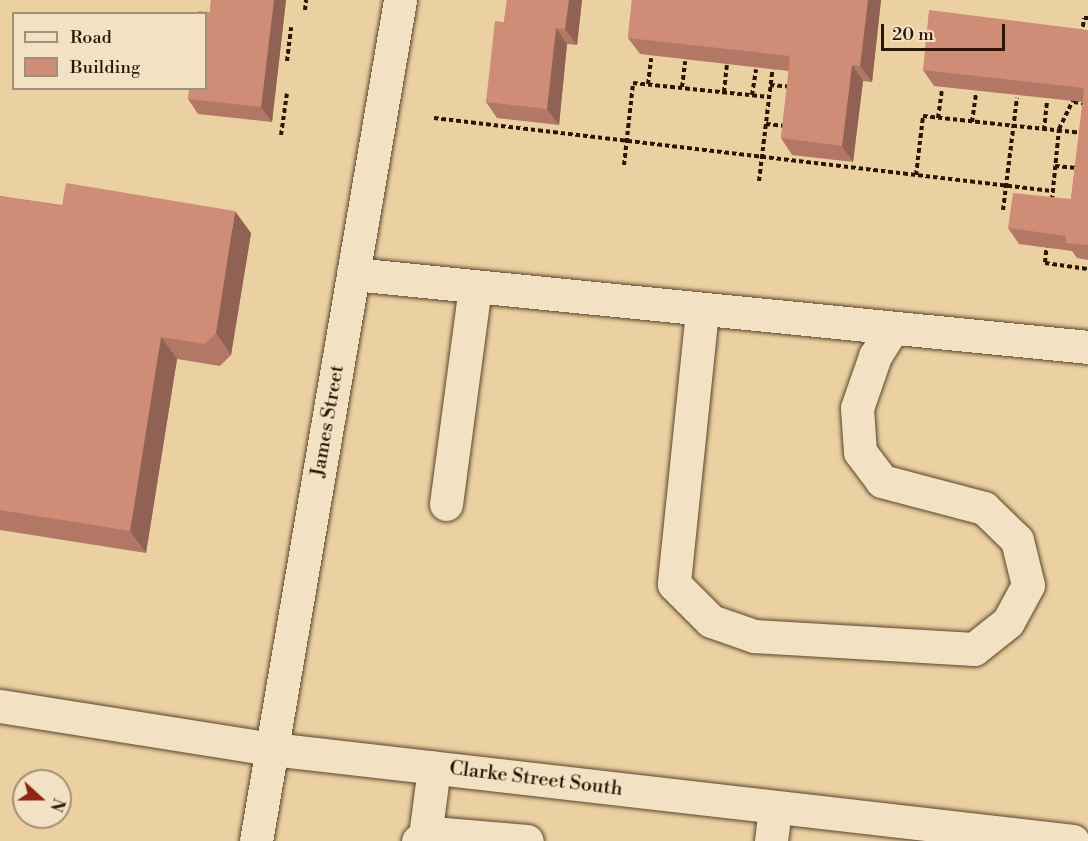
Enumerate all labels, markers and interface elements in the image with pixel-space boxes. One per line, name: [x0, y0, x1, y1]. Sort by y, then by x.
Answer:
legend: [12, 12, 207, 90]
scale bar: [884, 12, 1008, 50]
text: 20 m: [892, 23, 934, 46]
text: Road: [70, 26, 112, 49]
text: Building: [70, 56, 140, 79]
street label: James Street: [306, 363, 350, 479]
street label: Clarke Street South: [448, 756, 624, 802]
north arrow: [12, 769, 72, 829]
text: N: [45, 795, 69, 814]

